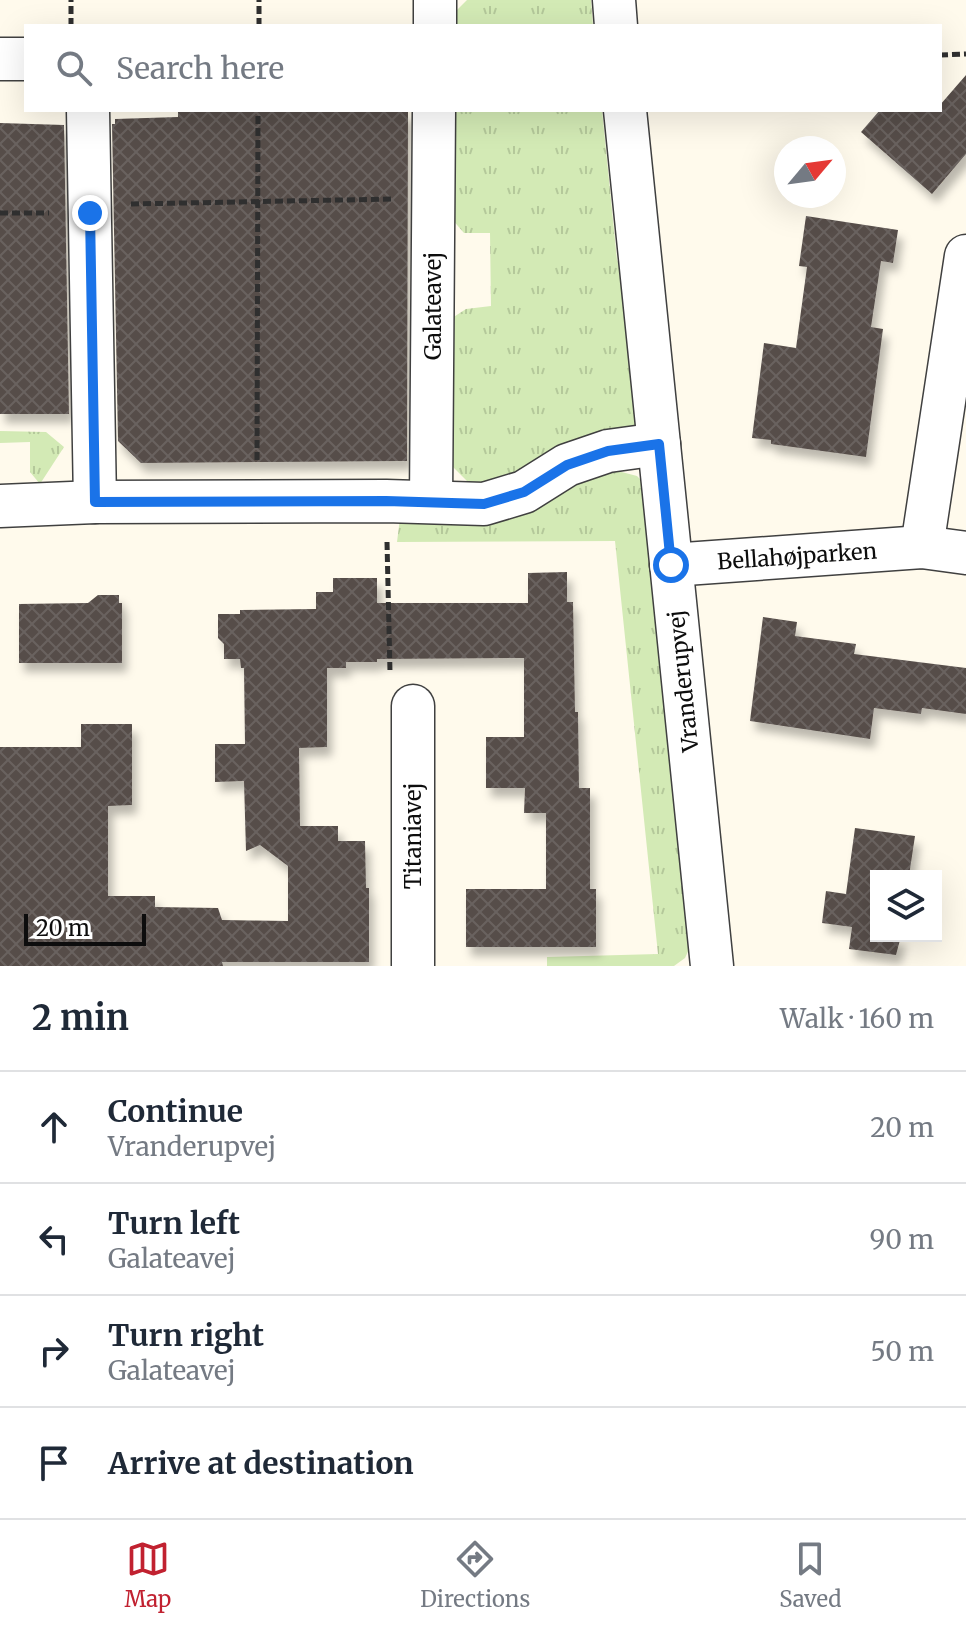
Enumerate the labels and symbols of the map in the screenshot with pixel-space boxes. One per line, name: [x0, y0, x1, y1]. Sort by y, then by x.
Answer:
north arrow: [774, 136, 846, 208]
route end: [72, 195, 108, 231]
street label: Galateavej: [419, 252, 447, 360]
street label: Bellahøjparken: [716, 536, 878, 576]
route start: [653, 547, 689, 583]
street label: Vranderupvej: [662, 609, 704, 754]
street label: Titaniavej: [399, 783, 427, 889]
scale bar: [24, 910, 146, 946]

